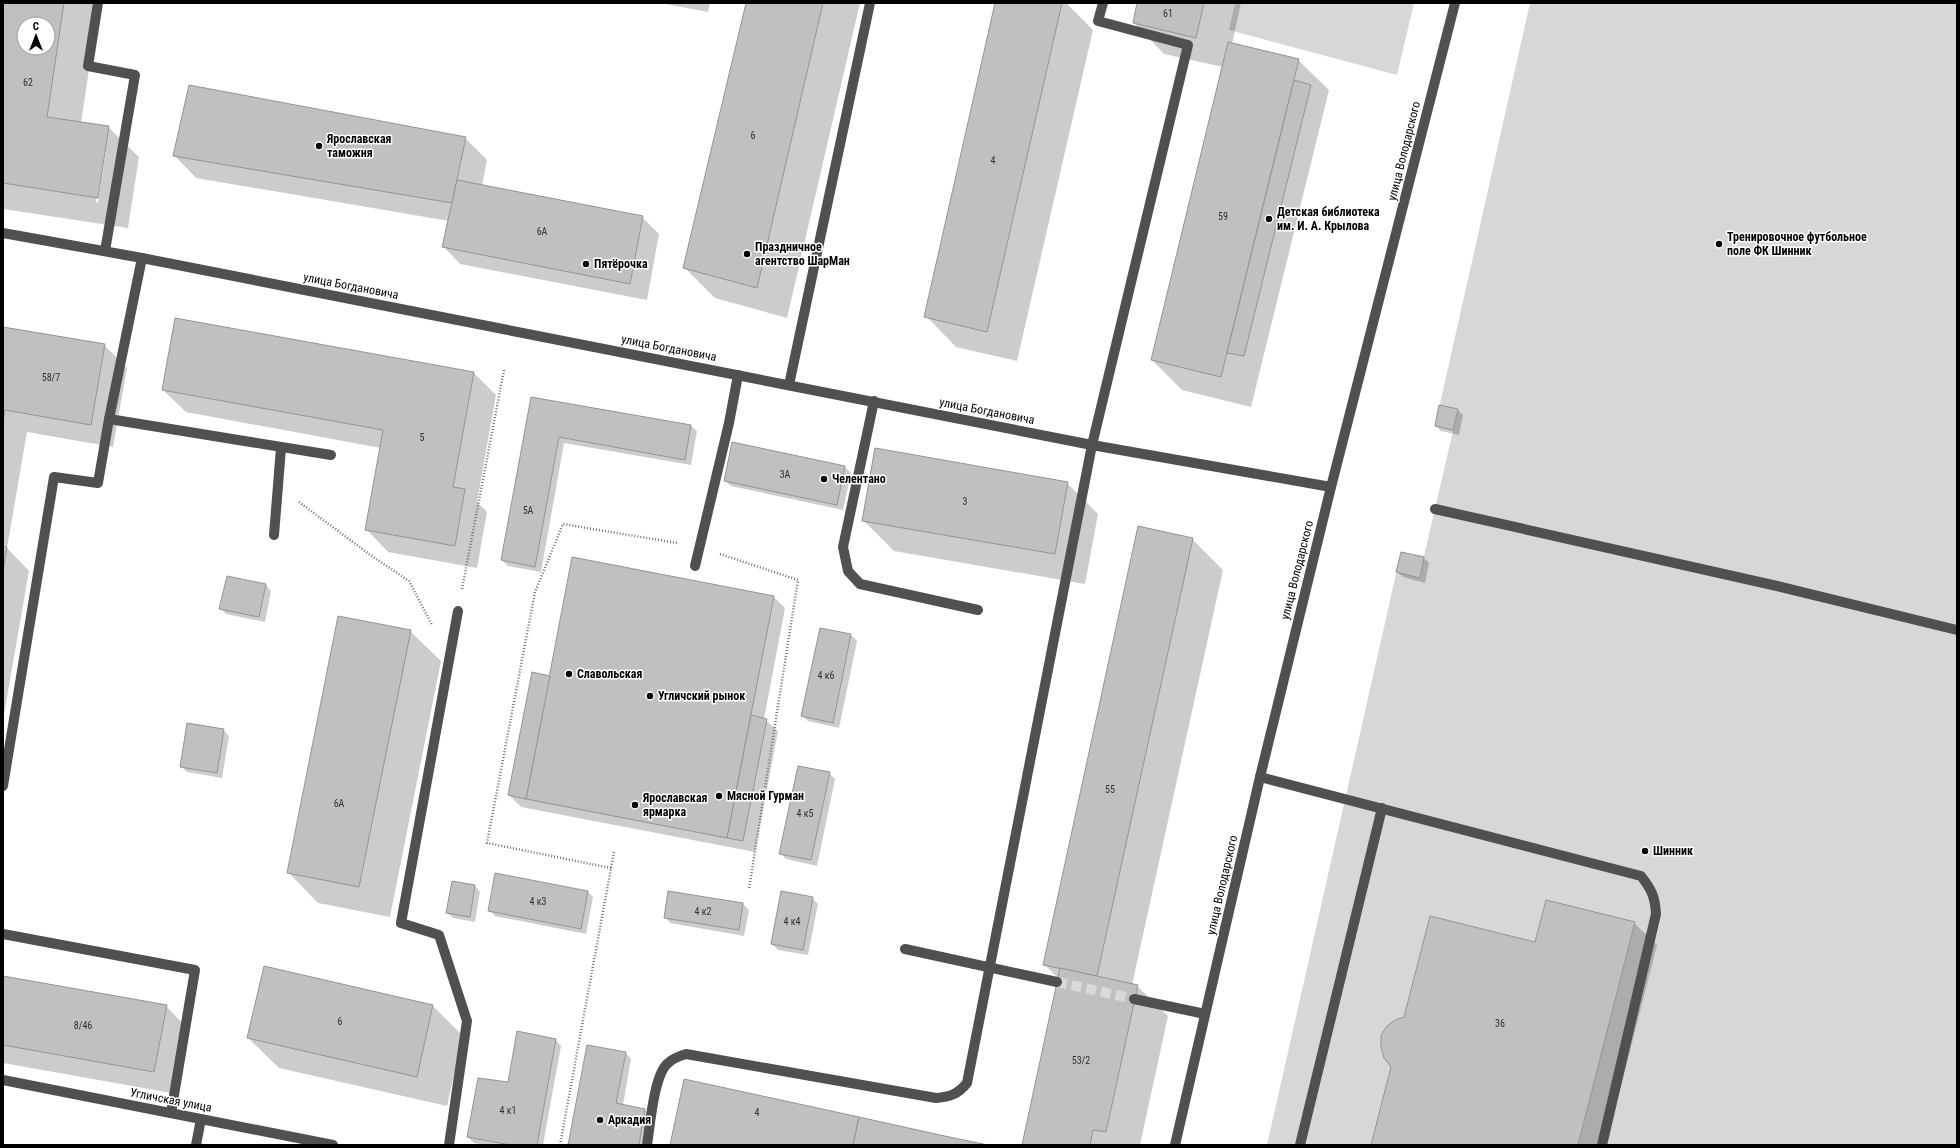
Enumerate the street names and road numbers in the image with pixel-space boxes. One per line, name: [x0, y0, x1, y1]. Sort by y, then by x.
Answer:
street label: улица Володарского: [1385, 100, 1423, 202]
street label: улица Богдановича: [302, 270, 400, 302]
street label: улица Богдановича: [620, 332, 718, 364]
street label: улица Богдановича: [938, 395, 1036, 427]
street label: улица Володарского: [1278, 519, 1316, 621]
street label: улица Володарского: [1204, 834, 1240, 936]
street label: Угличская улица: [129, 1085, 213, 1115]

